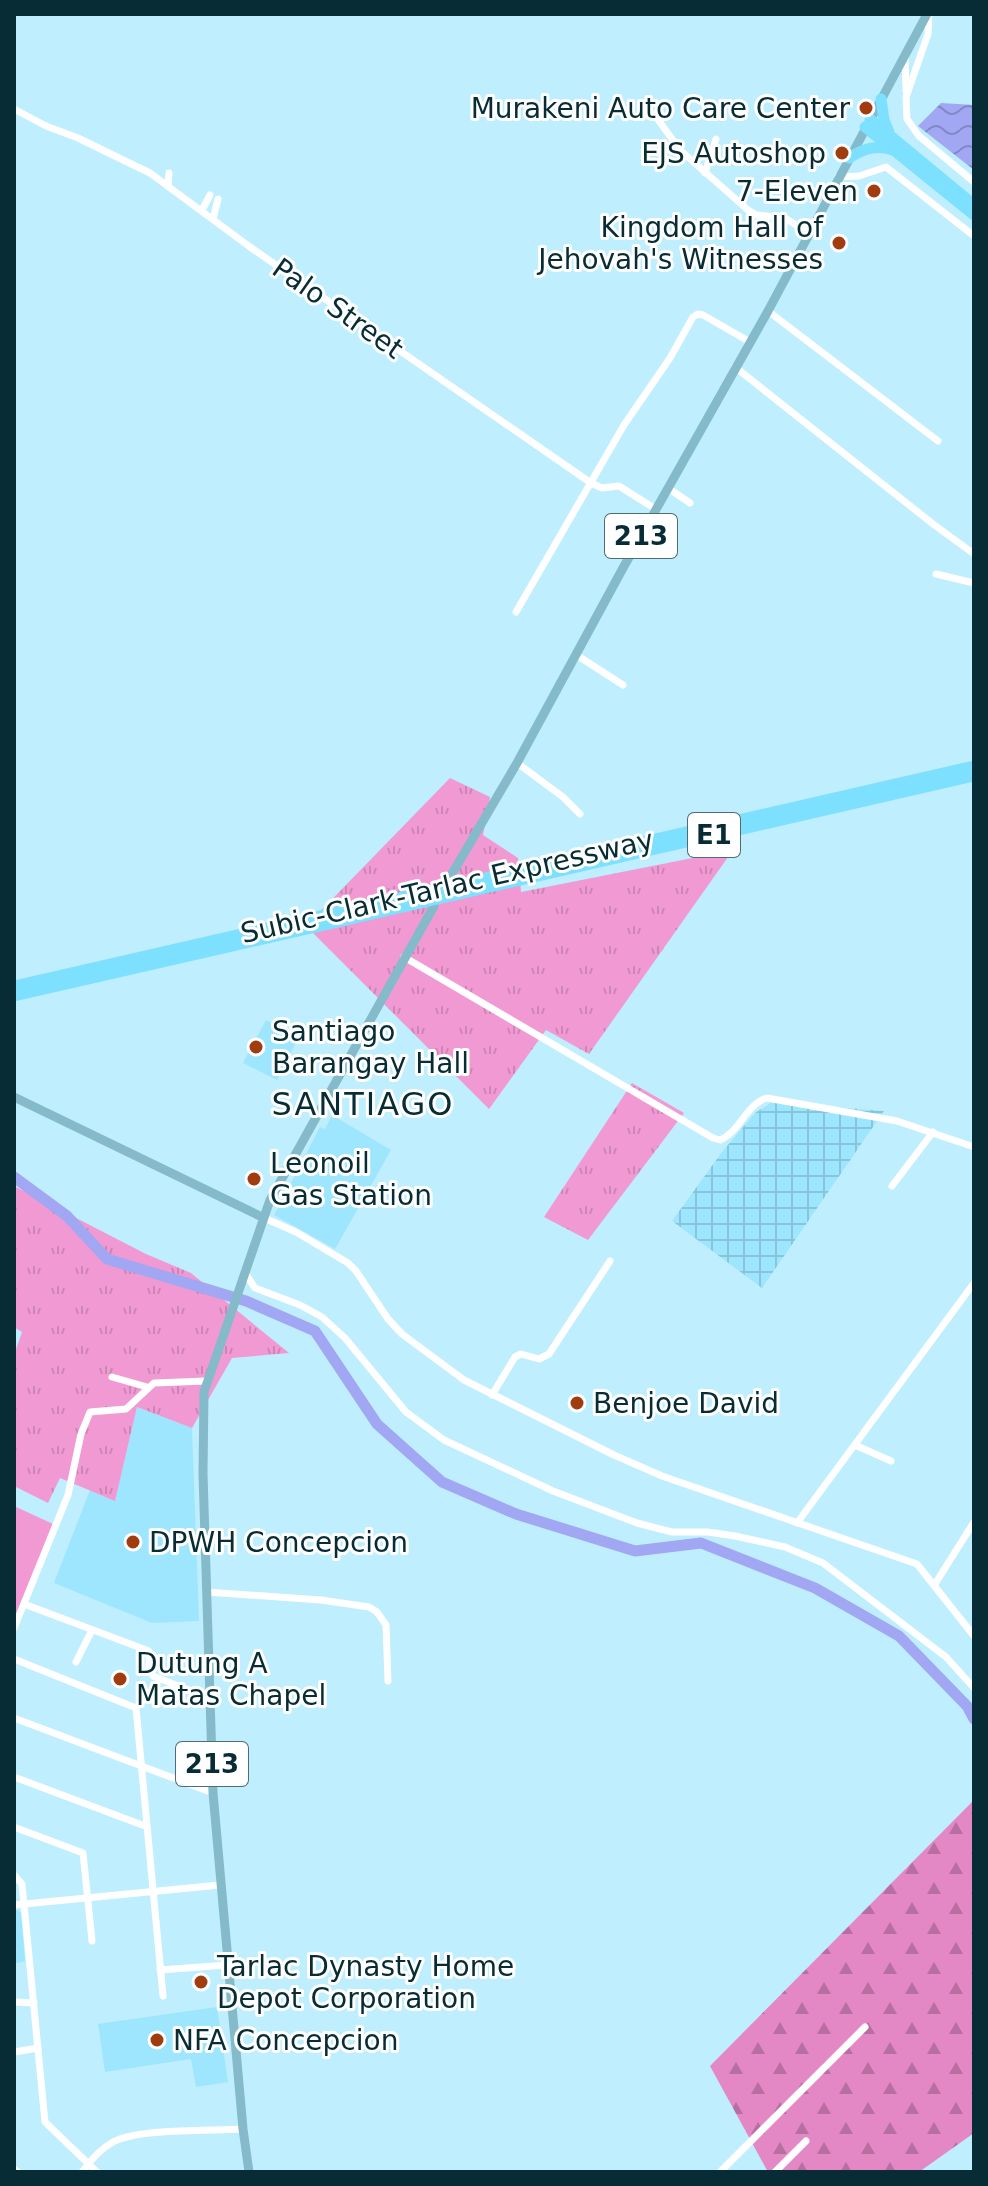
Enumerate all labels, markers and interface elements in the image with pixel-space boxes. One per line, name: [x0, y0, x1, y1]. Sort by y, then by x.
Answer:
place label: Murakeni Auto Care Center: [471, 92, 850, 125]
marker: Murakeni Auto Care Center: [857, 99, 875, 117]
place label: EJS Autoshop: [641, 137, 826, 170]
marker: EJS Autoshop: [833, 144, 851, 162]
place label: 7-Eleven: [736, 175, 858, 208]
marker: 7-Eleven: [865, 182, 883, 200]
place label: Kingdom Hall of Jehovah's Witnesses: [536, 211, 824, 276]
marker: Kingdom Hall of Jehovah's Witnesses: [830, 234, 848, 252]
street label: Palo Street: [266, 251, 409, 365]
road number: 213: [605, 514, 677, 558]
road number: E1: [688, 813, 740, 857]
street label: Subic-Clark-Tarlac Expressway: [237, 823, 657, 950]
place label: Santiago Barangay Hall: [272, 1015, 469, 1080]
marker: Santiago Barangay Hall: [247, 1038, 265, 1056]
district label: SANTIAGO: [271, 1085, 455, 1123]
place label: Leonoil Gas Station: [270, 1147, 432, 1212]
marker: Leonoil Gas Station: [245, 1170, 263, 1188]
place label: Benjoe David: [593, 1387, 779, 1420]
marker: Benjoe David: [568, 1394, 586, 1412]
place label: DPWH Concepcion: [149, 1526, 408, 1559]
marker: DPWH Concepcion: [124, 1533, 142, 1551]
place label: Dutung A Matas Chapel: [136, 1647, 326, 1712]
marker: Dutung A Matas Chapel: [111, 1670, 129, 1688]
road number: 213: [176, 1742, 248, 1786]
place label: Tarlac Dynasty Home Depot Corporation: [216, 1950, 514, 2015]
marker: Tarlac Dynasty Home Depot Corporation: [192, 1973, 210, 1991]
place label: NFA Concepcion: [173, 2024, 398, 2057]
marker: NFA Concepcion: [148, 2031, 166, 2049]

